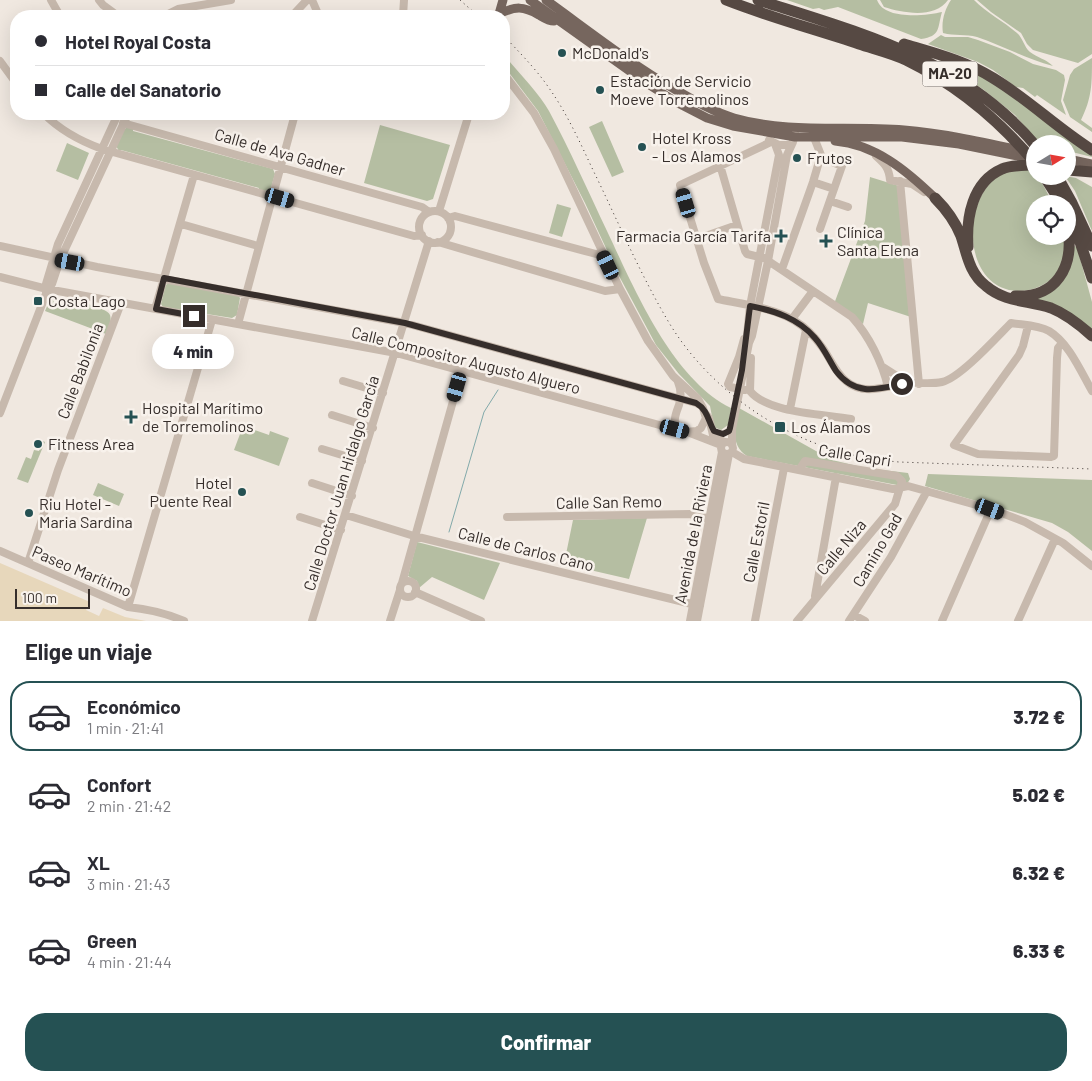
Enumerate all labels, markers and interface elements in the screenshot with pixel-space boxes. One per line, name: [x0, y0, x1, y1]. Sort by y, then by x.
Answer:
text: Hotel Royal Costa: [65, 30, 211, 53]
place label: McDonald's: [572, 43, 649, 62]
marker: McDonald's: [556, 47, 568, 59]
road number: MA-20: [922, 62, 978, 86]
place label: Estación de Servicio Moeve Torremolinos: [610, 71, 752, 108]
text: Calle del Sanatorio: [65, 78, 221, 101]
marker: Estación de Servicio Moeve Torremolinos: [594, 84, 606, 96]
street label: Calle de Ava Gadner: [213, 124, 348, 179]
place label: Hotel Kross - Los Alamos: [652, 128, 741, 165]
north arrow: [1026, 135, 1076, 185]
map controls: [1026, 135, 1076, 245]
marker: Hotel Kross - Los Alamos: [636, 141, 648, 153]
place label: Frutos: [807, 148, 852, 167]
marker: Frutos: [791, 152, 803, 164]
car: [674, 186, 697, 220]
car: [263, 187, 296, 209]
button: locate: [1026, 195, 1076, 245]
place label: Clínica Santa Elena: [837, 222, 919, 259]
place label: Farmacia García Tarifa: [616, 226, 771, 245]
marker: Farmacia García Tarifa: [775, 230, 787, 242]
marker: Clínica Santa Elena: [819, 234, 833, 248]
car: [594, 248, 621, 282]
car: [53, 252, 86, 272]
place label: Costa Lago: [48, 291, 126, 310]
marker: Costa Lago: [32, 295, 44, 307]
route end: [183, 305, 205, 327]
street label: Calle Babilonia: [53, 320, 107, 421]
street label: Calle Compositor Augusto Alguero: [350, 322, 583, 397]
callout: 4 min: [153, 334, 235, 368]
text: 4 min: [173, 342, 213, 361]
car: [445, 371, 468, 403]
street label: Calle Doctor Juan Hidalgo García: [299, 373, 382, 593]
route start: [891, 373, 913, 395]
place label: Hospital Marítimo de Torremolinos: [142, 398, 263, 435]
marker: Hospital Marítimo de Torremolinos: [124, 410, 138, 424]
place label: Los Álamos: [791, 417, 871, 436]
car: [658, 418, 691, 440]
marker: Los Álamos: [773, 420, 787, 434]
place label: Fitness Area: [48, 434, 134, 453]
marker: Fitness Area: [32, 438, 44, 450]
street label: Calle Capri: [817, 439, 893, 470]
street label: Avenida de la Riviera: [670, 463, 715, 605]
place label: Hotel Puente Real: [149, 473, 232, 510]
marker: Hotel Puente Real: [236, 486, 248, 498]
street label: Calle San Remo: [556, 491, 662, 512]
place label: Riu Hotel - Maria Sardina: [39, 494, 133, 531]
car: [973, 497, 1006, 521]
street label: Calle Estoril: [738, 500, 773, 584]
marker: Riu Hotel - Maria Sardina: [23, 507, 35, 519]
street label: Camino Gad: [848, 509, 905, 590]
street label: Calle Niza: [812, 515, 869, 578]
street label: Calle de Carlos Cano: [456, 522, 596, 575]
street label: Paseo Marítimo: [30, 541, 135, 600]
scale bar: [15, 586, 90, 609]
text: 100 m: [22, 589, 57, 606]
text: Elige un viaje: [25, 638, 152, 664]
icon: car: [27, 694, 72, 739]
text: Económico: [87, 695, 181, 718]
text: 3.72 €: [1013, 705, 1065, 728]
text: 1 min · 21:41: [87, 718, 164, 737]
icon: car: [27, 772, 72, 817]
text: Confort: [87, 773, 151, 796]
text: 5.02 €: [1012, 783, 1065, 806]
text: 2 min · 21:42: [87, 796, 171, 815]
icon: car: [27, 850, 72, 895]
text: XL: [87, 851, 110, 874]
text: 6.32 €: [1013, 861, 1065, 884]
text: 3 min · 21:43: [87, 874, 171, 893]
icon: car: [27, 928, 72, 973]
text: Green: [87, 929, 137, 952]
text: 6.33 €: [1013, 939, 1065, 962]
text: 4 min · 21:44: [87, 952, 172, 971]
button: Confirmar: [25, 1013, 1067, 1071]

